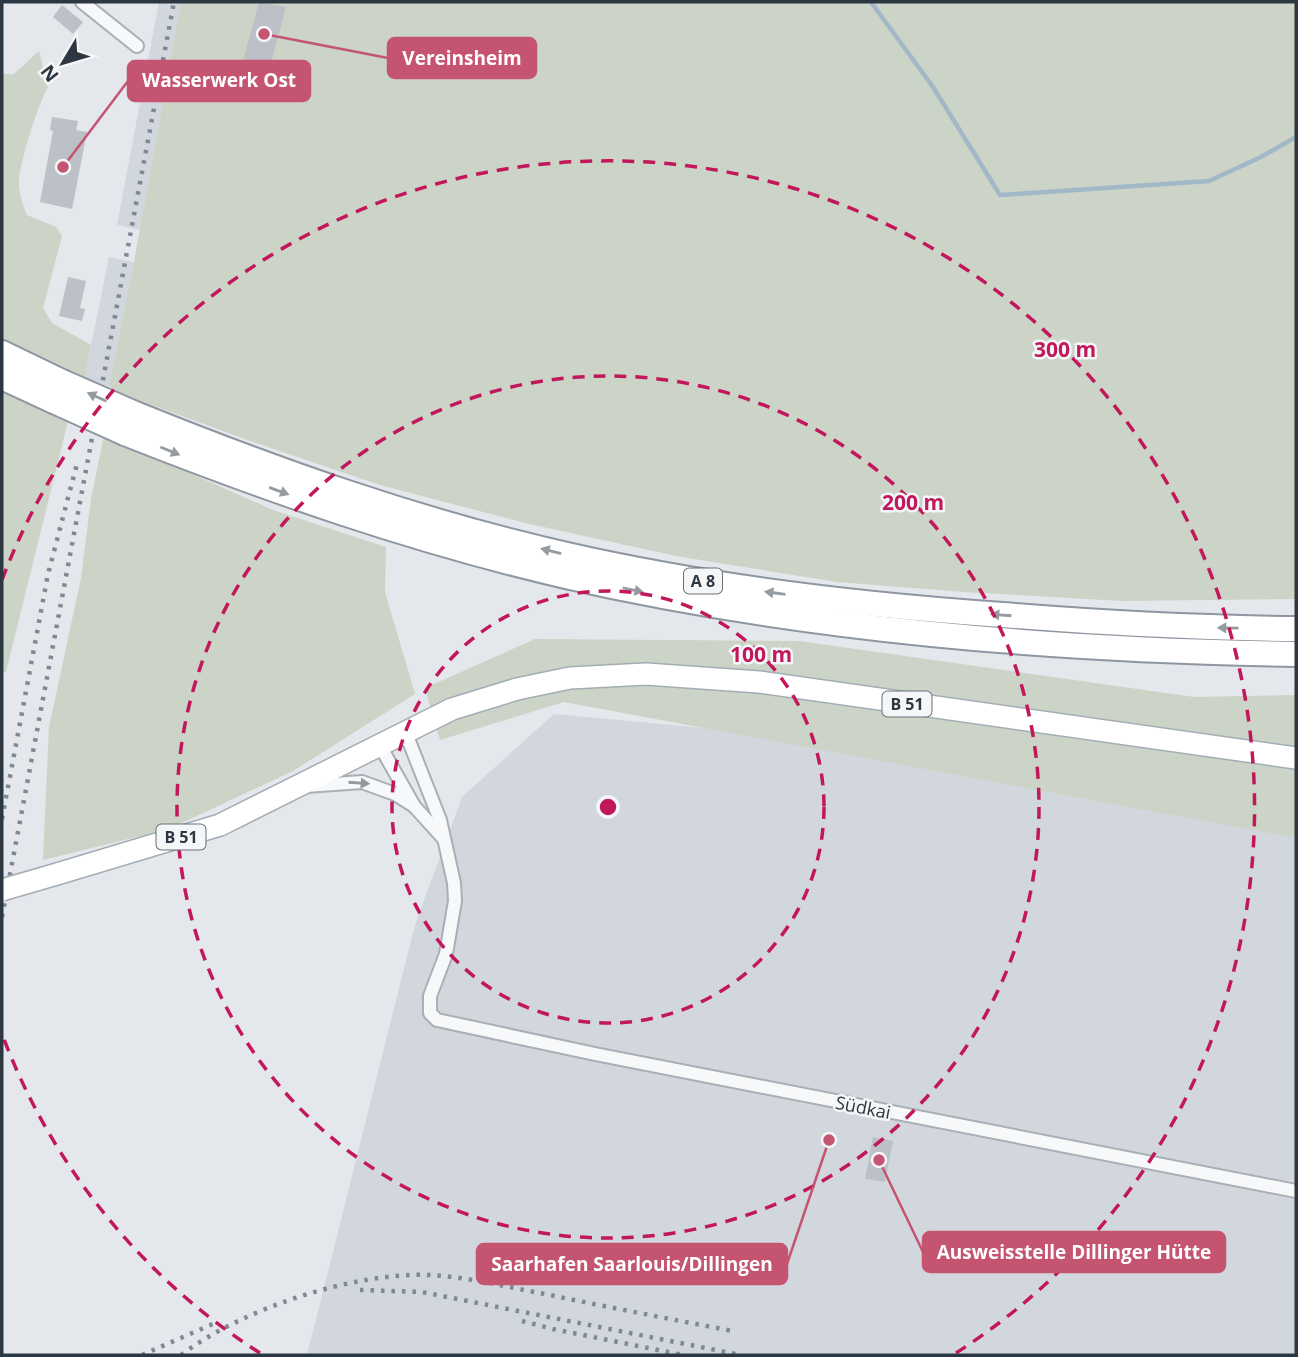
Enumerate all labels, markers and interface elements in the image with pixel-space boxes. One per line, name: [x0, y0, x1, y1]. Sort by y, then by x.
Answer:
north arrow: [28, 28, 98, 98]
callout: Vereinsheim: [388, 38, 536, 78]
text: Vereinsheim: [402, 45, 522, 71]
text: N: [35, 59, 65, 88]
callout: Wasserwerk Ost: [128, 61, 310, 101]
text: Wasserwerk Ost: [142, 67, 296, 93]
text: 300 m: [1034, 335, 1096, 363]
one-way arrow: [87, 391, 108, 402]
one-way arrow: [159, 445, 180, 456]
one-way arrow: [268, 486, 289, 497]
text: 200 m: [882, 488, 944, 516]
one-way arrow: [540, 545, 562, 556]
road number: A 8: [684, 568, 722, 594]
one-way arrow: [622, 584, 644, 595]
one-way arrow: [763, 587, 785, 598]
one-way arrow: [990, 609, 1012, 620]
one-way arrow: [1217, 622, 1239, 633]
text: 100 m: [730, 640, 792, 668]
road number: B 51: [883, 692, 932, 716]
one-way arrow: [348, 778, 370, 789]
centre of rings: [596, 795, 620, 819]
road number: B 51: [156, 824, 206, 850]
street label: Südkai: [833, 1090, 893, 1124]
callout: Ausweisstelle Dillinger Hütte: [923, 1232, 1225, 1272]
text: Ausweisstelle Dillinger Hütte: [937, 1239, 1211, 1265]
callout: Saarhafen Saarlouis/Dillingen: [477, 1244, 787, 1284]
text: Saarhafen Saarlouis/Dillingen: [491, 1251, 773, 1277]

